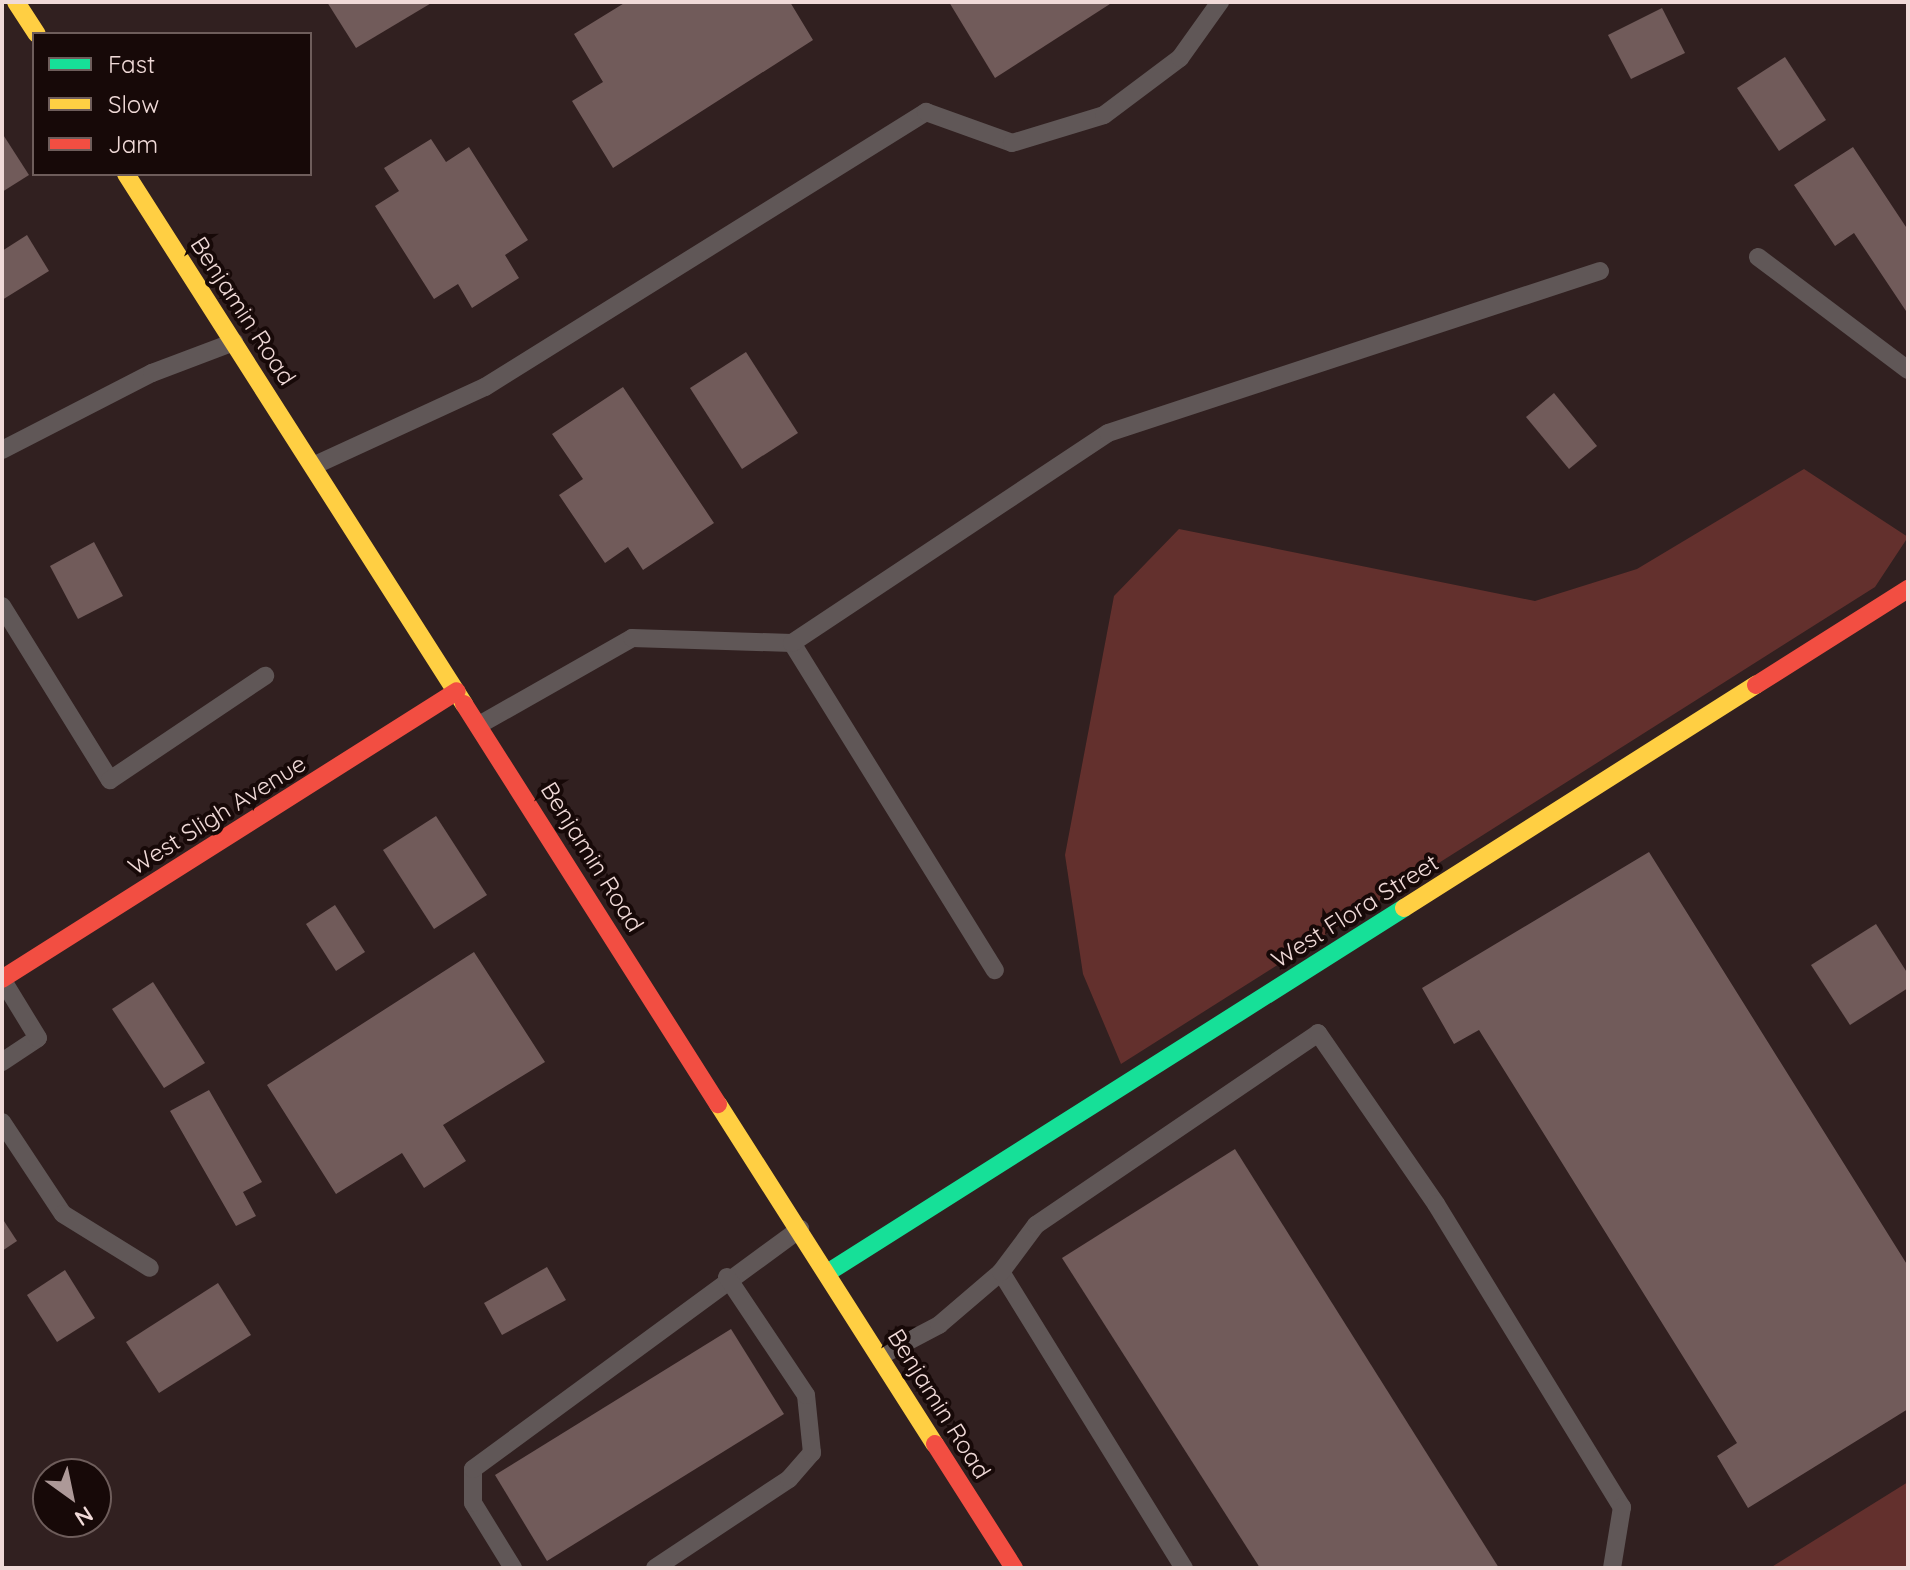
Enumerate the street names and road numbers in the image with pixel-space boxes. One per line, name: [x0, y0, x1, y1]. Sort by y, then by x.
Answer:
street label: Benjamin Road: [184, 231, 302, 391]
street label: West Sligh Avenue: [123, 749, 311, 881]
street label: Benjamin Road: [534, 777, 650, 937]
street label: West Flora Street: [1266, 848, 1444, 974]
street label: Benjamin Road: [881, 1324, 997, 1484]

